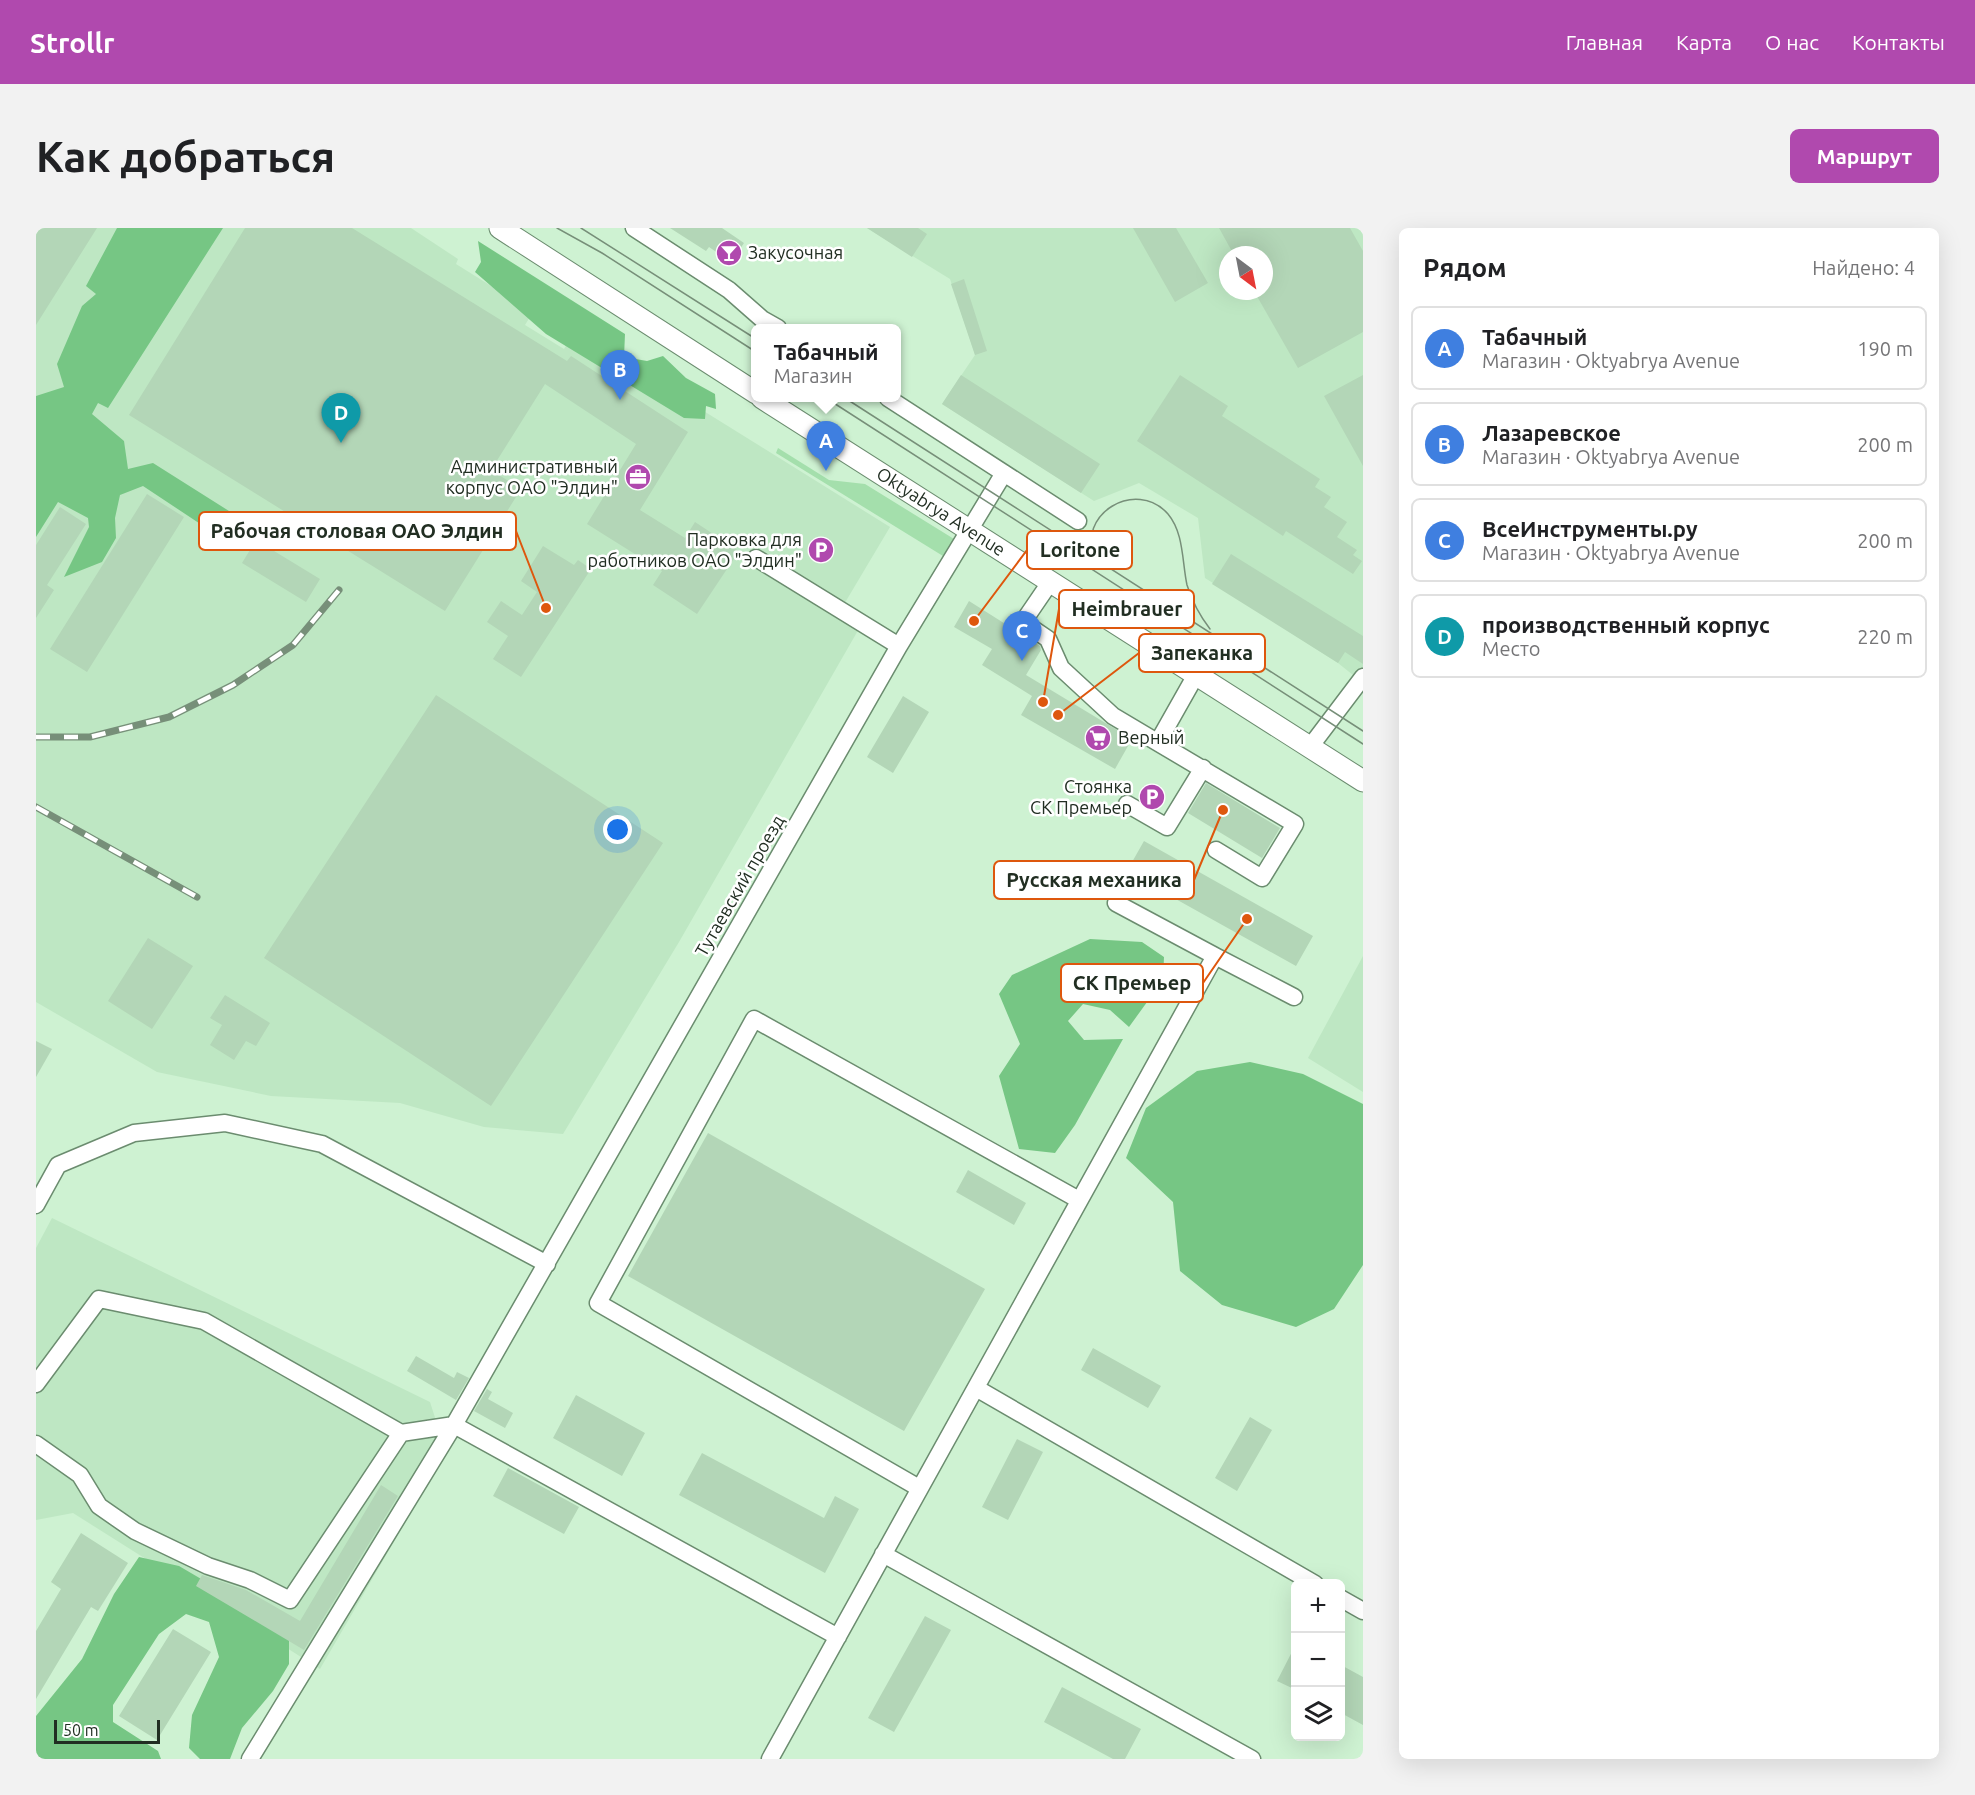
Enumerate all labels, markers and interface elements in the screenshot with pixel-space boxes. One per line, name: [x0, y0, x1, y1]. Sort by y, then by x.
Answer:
text: Strollr: [30, 27, 115, 58]
text: Главная: [1566, 30, 1643, 54]
text: Карта: [1676, 30, 1732, 54]
text: О нас: [1765, 30, 1819, 54]
text: Контакты: [1852, 30, 1945, 54]
button: Маршрут: [1790, 129, 1939, 183]
text: Как добраться: [36, 133, 335, 180]
bar icon: Закусочная: [714, 238, 744, 268]
place label: Закусочная: [748, 242, 843, 262]
north arrow: [1219, 246, 1273, 300]
text: Рядом: [1423, 253, 1507, 282]
text: Найдено: 4: [1812, 256, 1915, 279]
popup: [751, 324, 901, 402]
text: Табачный: [1482, 324, 1587, 349]
text: A: [1437, 337, 1452, 360]
text: 190 m: [1857, 337, 1913, 360]
text: Табачный: [773, 339, 879, 364]
text: Магазин · Oktyabrya Avenue: [1482, 349, 1740, 372]
pin: B: [600, 350, 640, 400]
text: Магазин: [773, 364, 853, 387]
pin: D: [322, 394, 360, 443]
text: Лазаревское: [1482, 420, 1621, 445]
pin: A: [806, 422, 846, 471]
text: B: [1438, 433, 1451, 456]
text: 200 m: [1857, 433, 1913, 456]
text: Магазин · Oktyabrya Avenue: [1482, 445, 1740, 468]
place label: Административный корпус ОАО "Элдин": [446, 456, 618, 497]
office icon: Административный корпус ОАО "Элдин": [623, 462, 653, 492]
street label: Oktyabrya Avenue: [873, 463, 1009, 559]
callout: Рабочая столовая ОАО Элдин: [199, 512, 516, 550]
text: ВсеИнструменты.ру: [1482, 516, 1698, 541]
text: Рабочая столовая ОАО Элдин: [211, 519, 503, 542]
place label: Парковка для работников ОАО "Элдин": [588, 529, 802, 570]
text: C: [1438, 529, 1451, 552]
text: 200 m: [1857, 529, 1913, 552]
callout: Loritone: [1027, 531, 1132, 569]
parking icon: Парковка для работников ОАО "Элдин": [806, 535, 836, 565]
text: Loritone: [1040, 538, 1120, 561]
text: Магазин · Oktyabrya Avenue: [1482, 541, 1740, 564]
callout: Heimbrauer: [1059, 590, 1194, 628]
text: Heimbrauer: [1071, 597, 1183, 620]
pin: C: [1002, 612, 1042, 661]
text: производственный корпус: [1482, 612, 1770, 637]
text: D: [1437, 625, 1452, 648]
text: 220 m: [1857, 625, 1913, 648]
callout: Запеканка: [1139, 634, 1265, 672]
text: Место: [1482, 637, 1541, 660]
text: Запеканка: [1151, 641, 1253, 664]
supermarket icon: Верный: [1083, 723, 1113, 753]
place label: Верный: [1118, 727, 1184, 747]
place label: Стоянка СК Премьер: [1030, 776, 1132, 817]
parking icon: Стоянка СК Премьер: [1137, 782, 1167, 812]
street label: Тутаевский проезд: [691, 811, 788, 960]
your location: [603, 815, 632, 844]
callout: Русская механика: [994, 861, 1194, 899]
text: Русская механика: [1006, 868, 1182, 891]
callout: СК Премьер: [1061, 964, 1203, 1002]
text: СК Премьер: [1073, 971, 1191, 994]
map controls: [1291, 1579, 1345, 1741]
button: +: [1291, 1579, 1345, 1633]
button: −: [1291, 1633, 1345, 1687]
button: layers: [1291, 1687, 1345, 1741]
scale bar: [54, 1717, 160, 1744]
text: 50 m: [63, 1721, 99, 1739]

